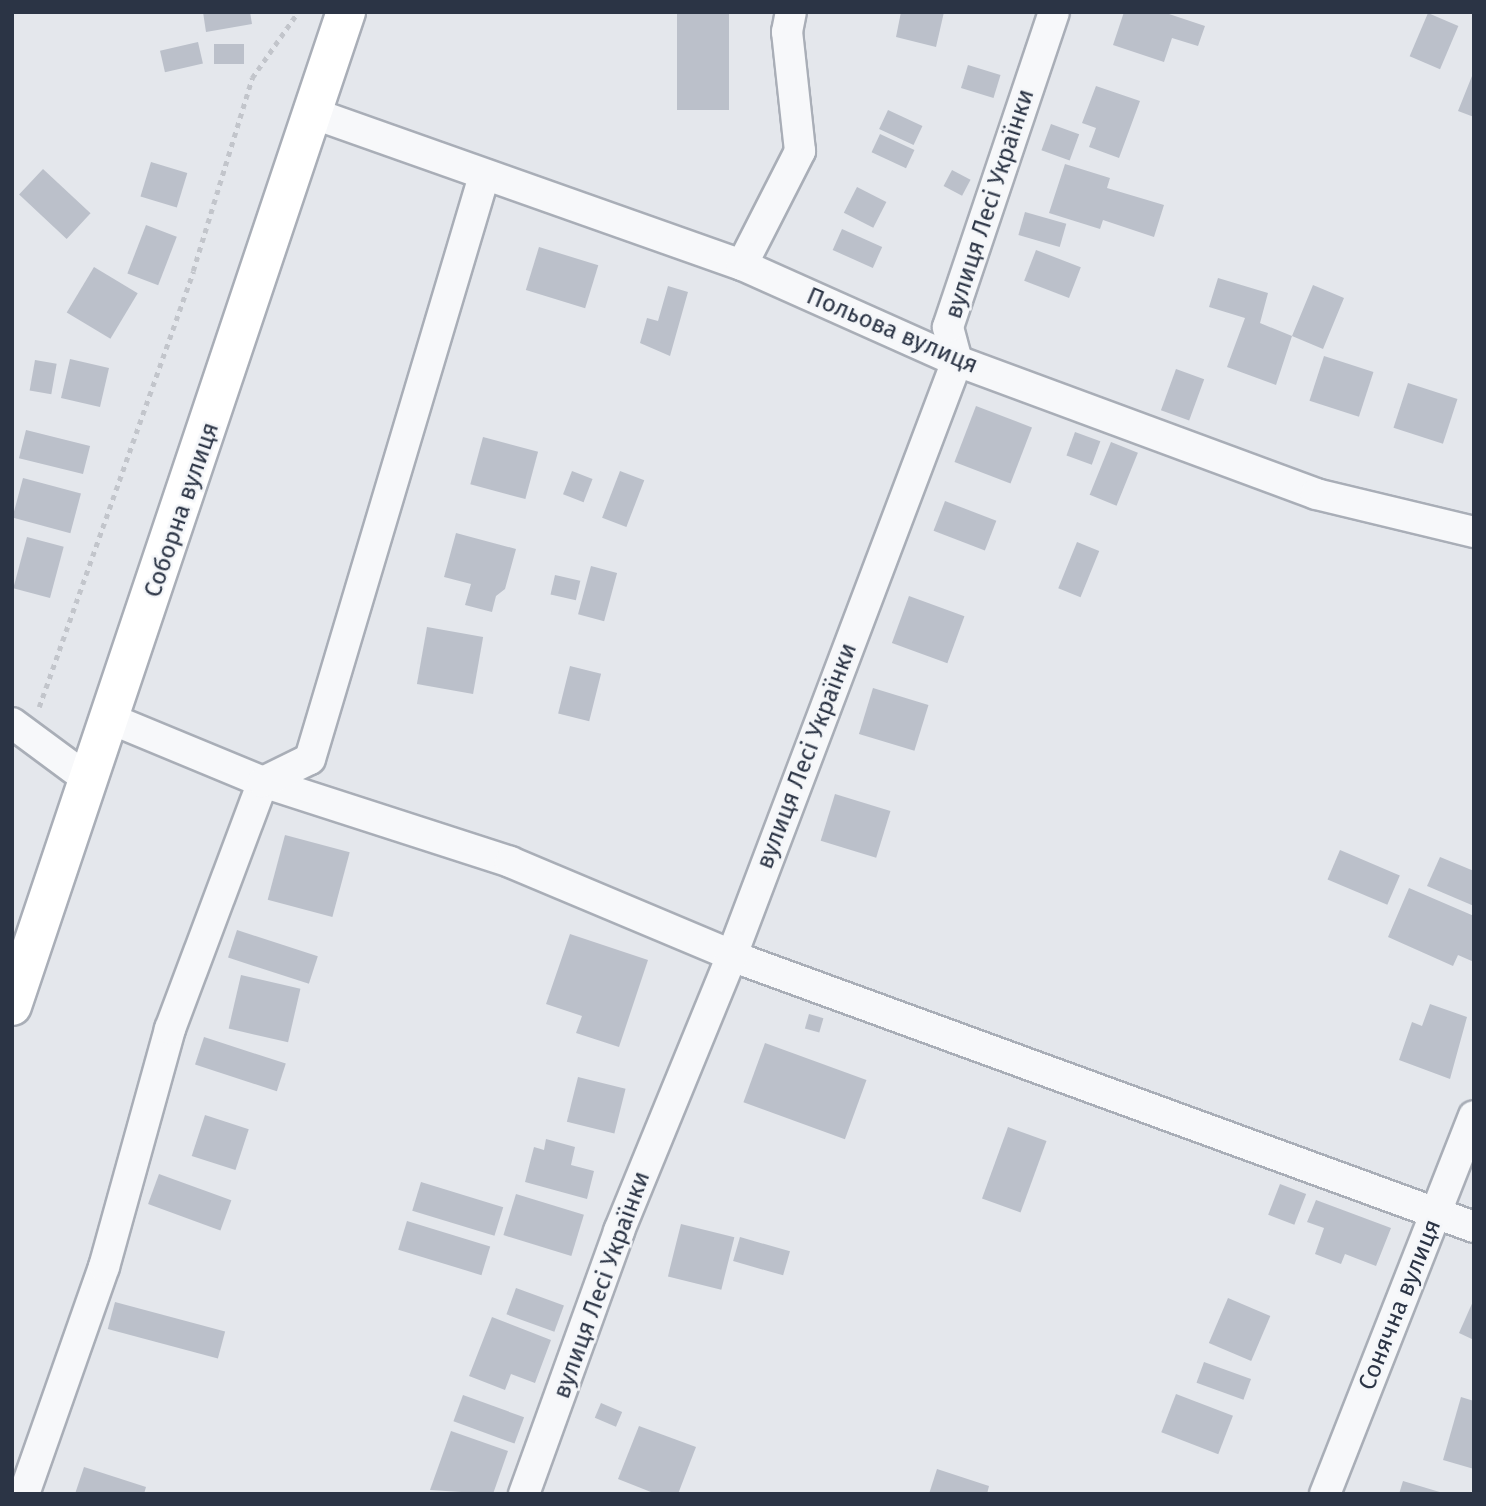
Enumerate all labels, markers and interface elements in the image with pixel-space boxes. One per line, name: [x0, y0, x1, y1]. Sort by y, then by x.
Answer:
street label: вулиця Лесі Українки: [939, 86, 1041, 322]
street label: Польова вулиця: [802, 282, 982, 380]
street label: Соборна вулиця: [139, 419, 225, 601]
street label: вулиця Лесі Українки: [751, 639, 863, 873]
street label: вулиця Лесі Українки: [547, 1167, 657, 1403]
street label: Сонячна вулиця: [1353, 1215, 1447, 1395]

